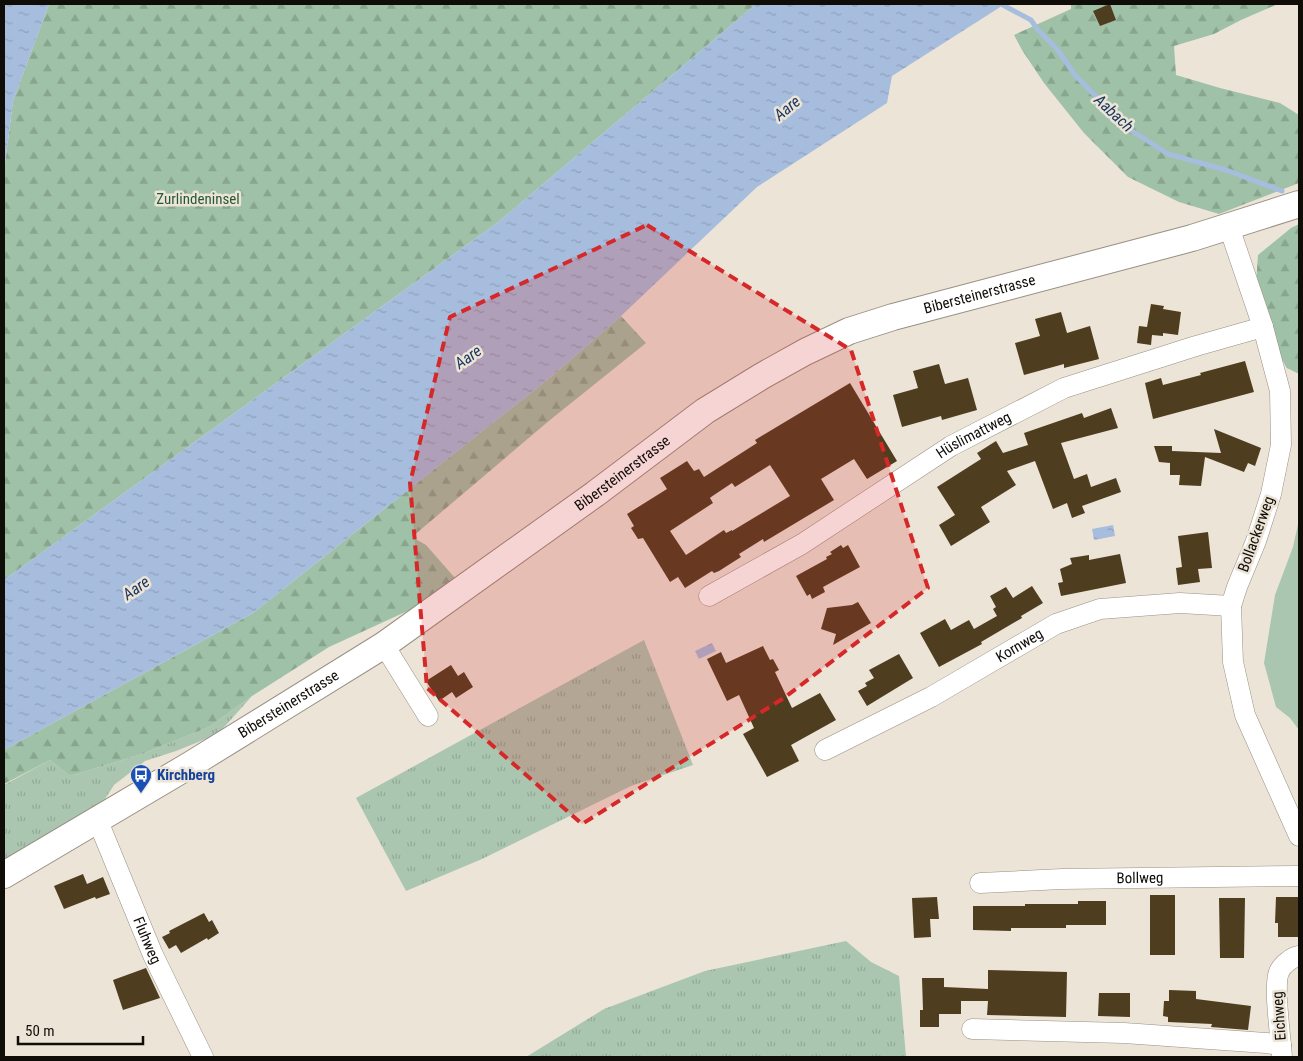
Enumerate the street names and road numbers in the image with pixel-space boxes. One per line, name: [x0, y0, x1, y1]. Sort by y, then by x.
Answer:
street label: Bibersteinerstrasse: [922, 271, 1037, 318]
street label: Hüslimattweg: [933, 408, 1014, 462]
street label: Bibersteinerstrasse: [571, 432, 674, 515]
street label: Bollackerweg: [1234, 494, 1278, 574]
street label: Kornweg: [993, 625, 1046, 666]
street label: Bibersteinerstrasse: [235, 666, 342, 742]
street label: Bollweg: [1116, 869, 1163, 887]
street label: Fluhweg: [129, 914, 165, 967]
street label: Eichweg: [1268, 991, 1290, 1041]

